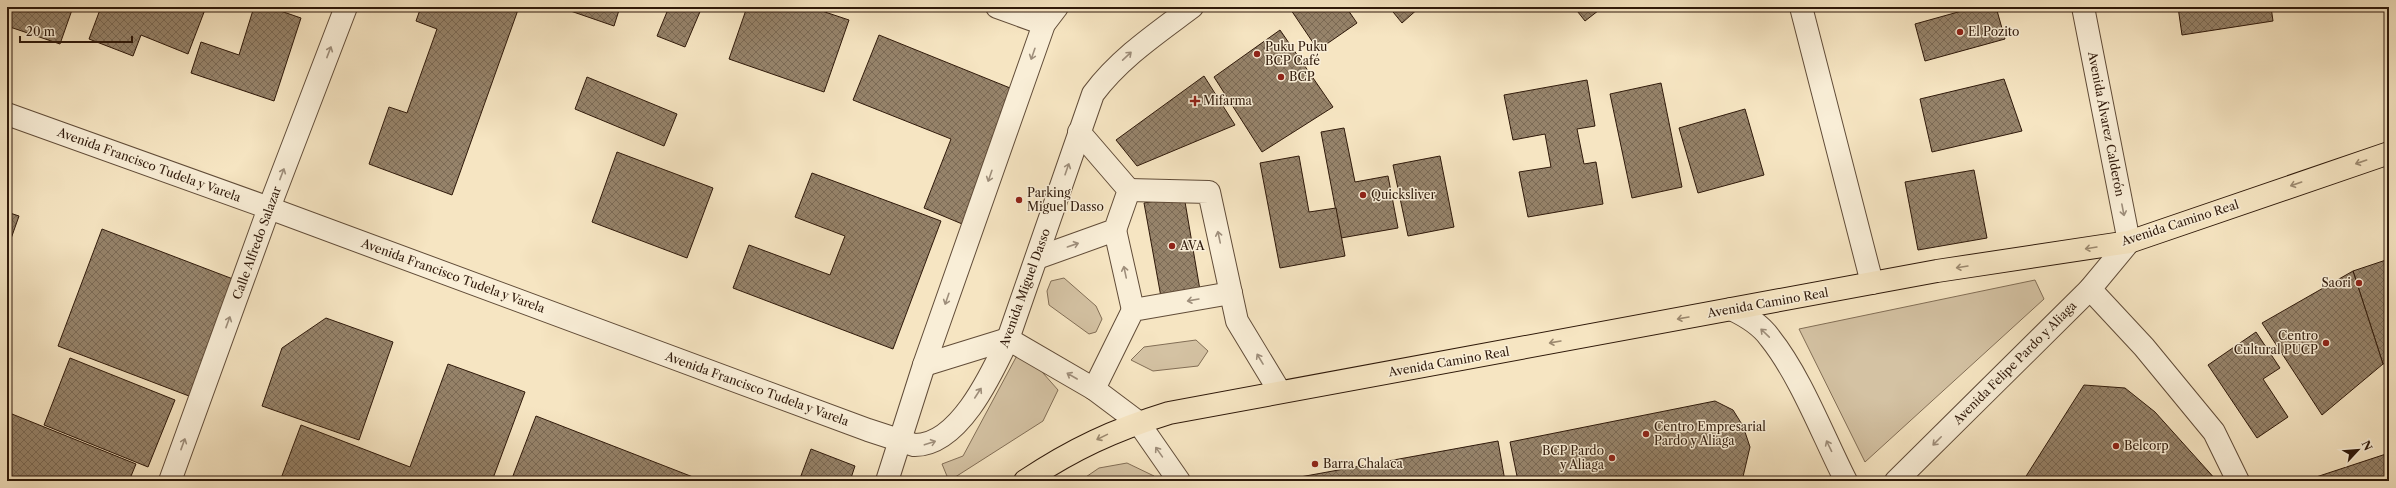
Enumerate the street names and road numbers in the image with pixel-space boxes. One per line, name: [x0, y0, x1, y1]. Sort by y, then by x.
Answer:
street label: Avenida Álvarez Calderón: [2085, 49, 2129, 198]
street label: Avenida Francisco Tudela y Varela: [54, 124, 244, 205]
street label: Calle Alfredo Salazar: [229, 184, 284, 301]
street label: Avenida Camino Real: [2118, 196, 2241, 249]
street label: Avenida Miguel Dasso: [996, 226, 1053, 350]
street label: Avenida Francisco Tudela y Varela: [358, 235, 548, 316]
street label: Avenida Camino Real: [1705, 284, 1830, 321]
street label: Avenida Felipe Pardo y Aliaga: [1949, 297, 2080, 428]
street label: Avenida Camino Real: [1386, 343, 1511, 380]
street label: Avenida Francisco Tudela y Varela: [662, 348, 852, 429]

